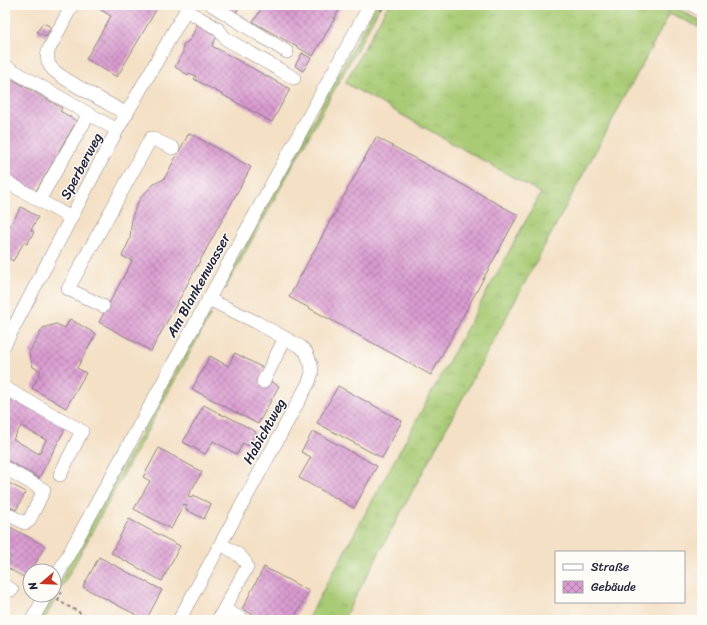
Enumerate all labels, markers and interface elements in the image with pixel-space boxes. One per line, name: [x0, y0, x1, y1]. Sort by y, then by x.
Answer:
street label: Sperberweg: [53, 128, 110, 204]
street label: Am Blankenwasser: [159, 227, 238, 343]
street label: Habichtweg: [236, 394, 293, 469]
legend: [555, 551, 685, 603]
text: Straße: [591, 556, 629, 578]
north arrow: [22, 563, 62, 603]
text: Gebäude: [591, 576, 636, 598]
text: N: [23, 579, 44, 594]

